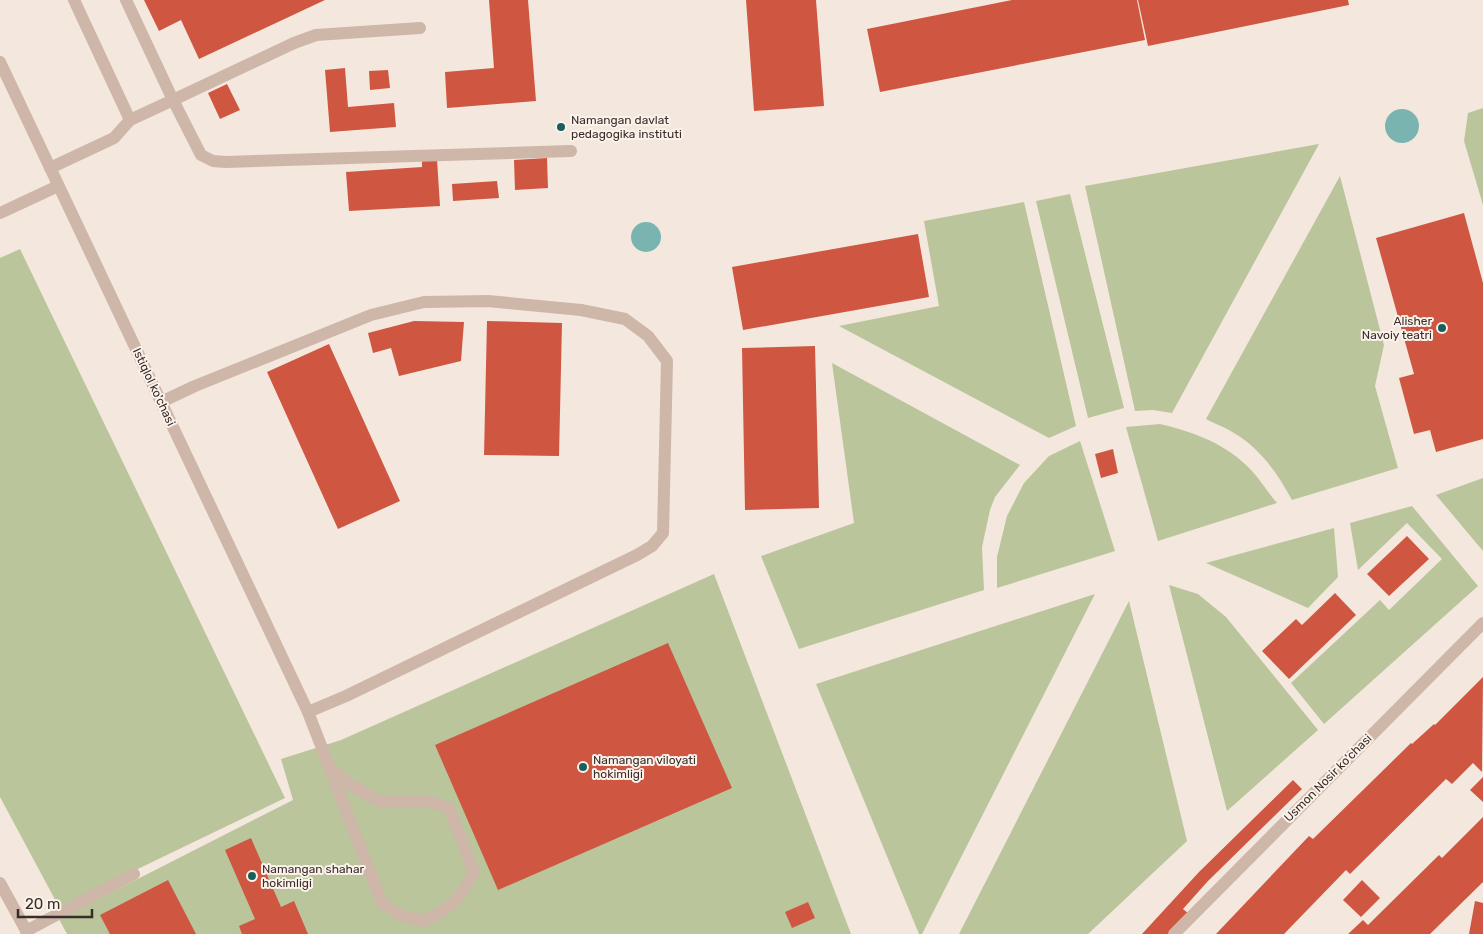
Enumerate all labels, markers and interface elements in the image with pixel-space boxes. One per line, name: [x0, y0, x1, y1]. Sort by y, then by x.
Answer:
place label: Namangan davlat pedagogika instituti: [571, 113, 682, 141]
marker: Namangan davlat pedagogika instituti: [555, 121, 567, 133]
place label: Alisher Navoiy teatri: [1362, 314, 1432, 342]
marker: Alisher Navoiy teatri: [1436, 322, 1448, 334]
street label: Istiqlol ko'chasi: [130, 346, 178, 428]
street label: Usmon Nosir ko'chasi: [1281, 731, 1375, 825]
place label: Namangan viloyati hokimligi: [593, 753, 696, 781]
marker: Namangan viloyati hokimligi: [577, 761, 589, 773]
place label: Namangan shahar hokimligi: [262, 862, 365, 890]
marker: Namangan shahar hokimligi: [246, 870, 258, 882]
scale bar: [18, 886, 91, 918]
text: 20 m: [25, 895, 60, 913]

